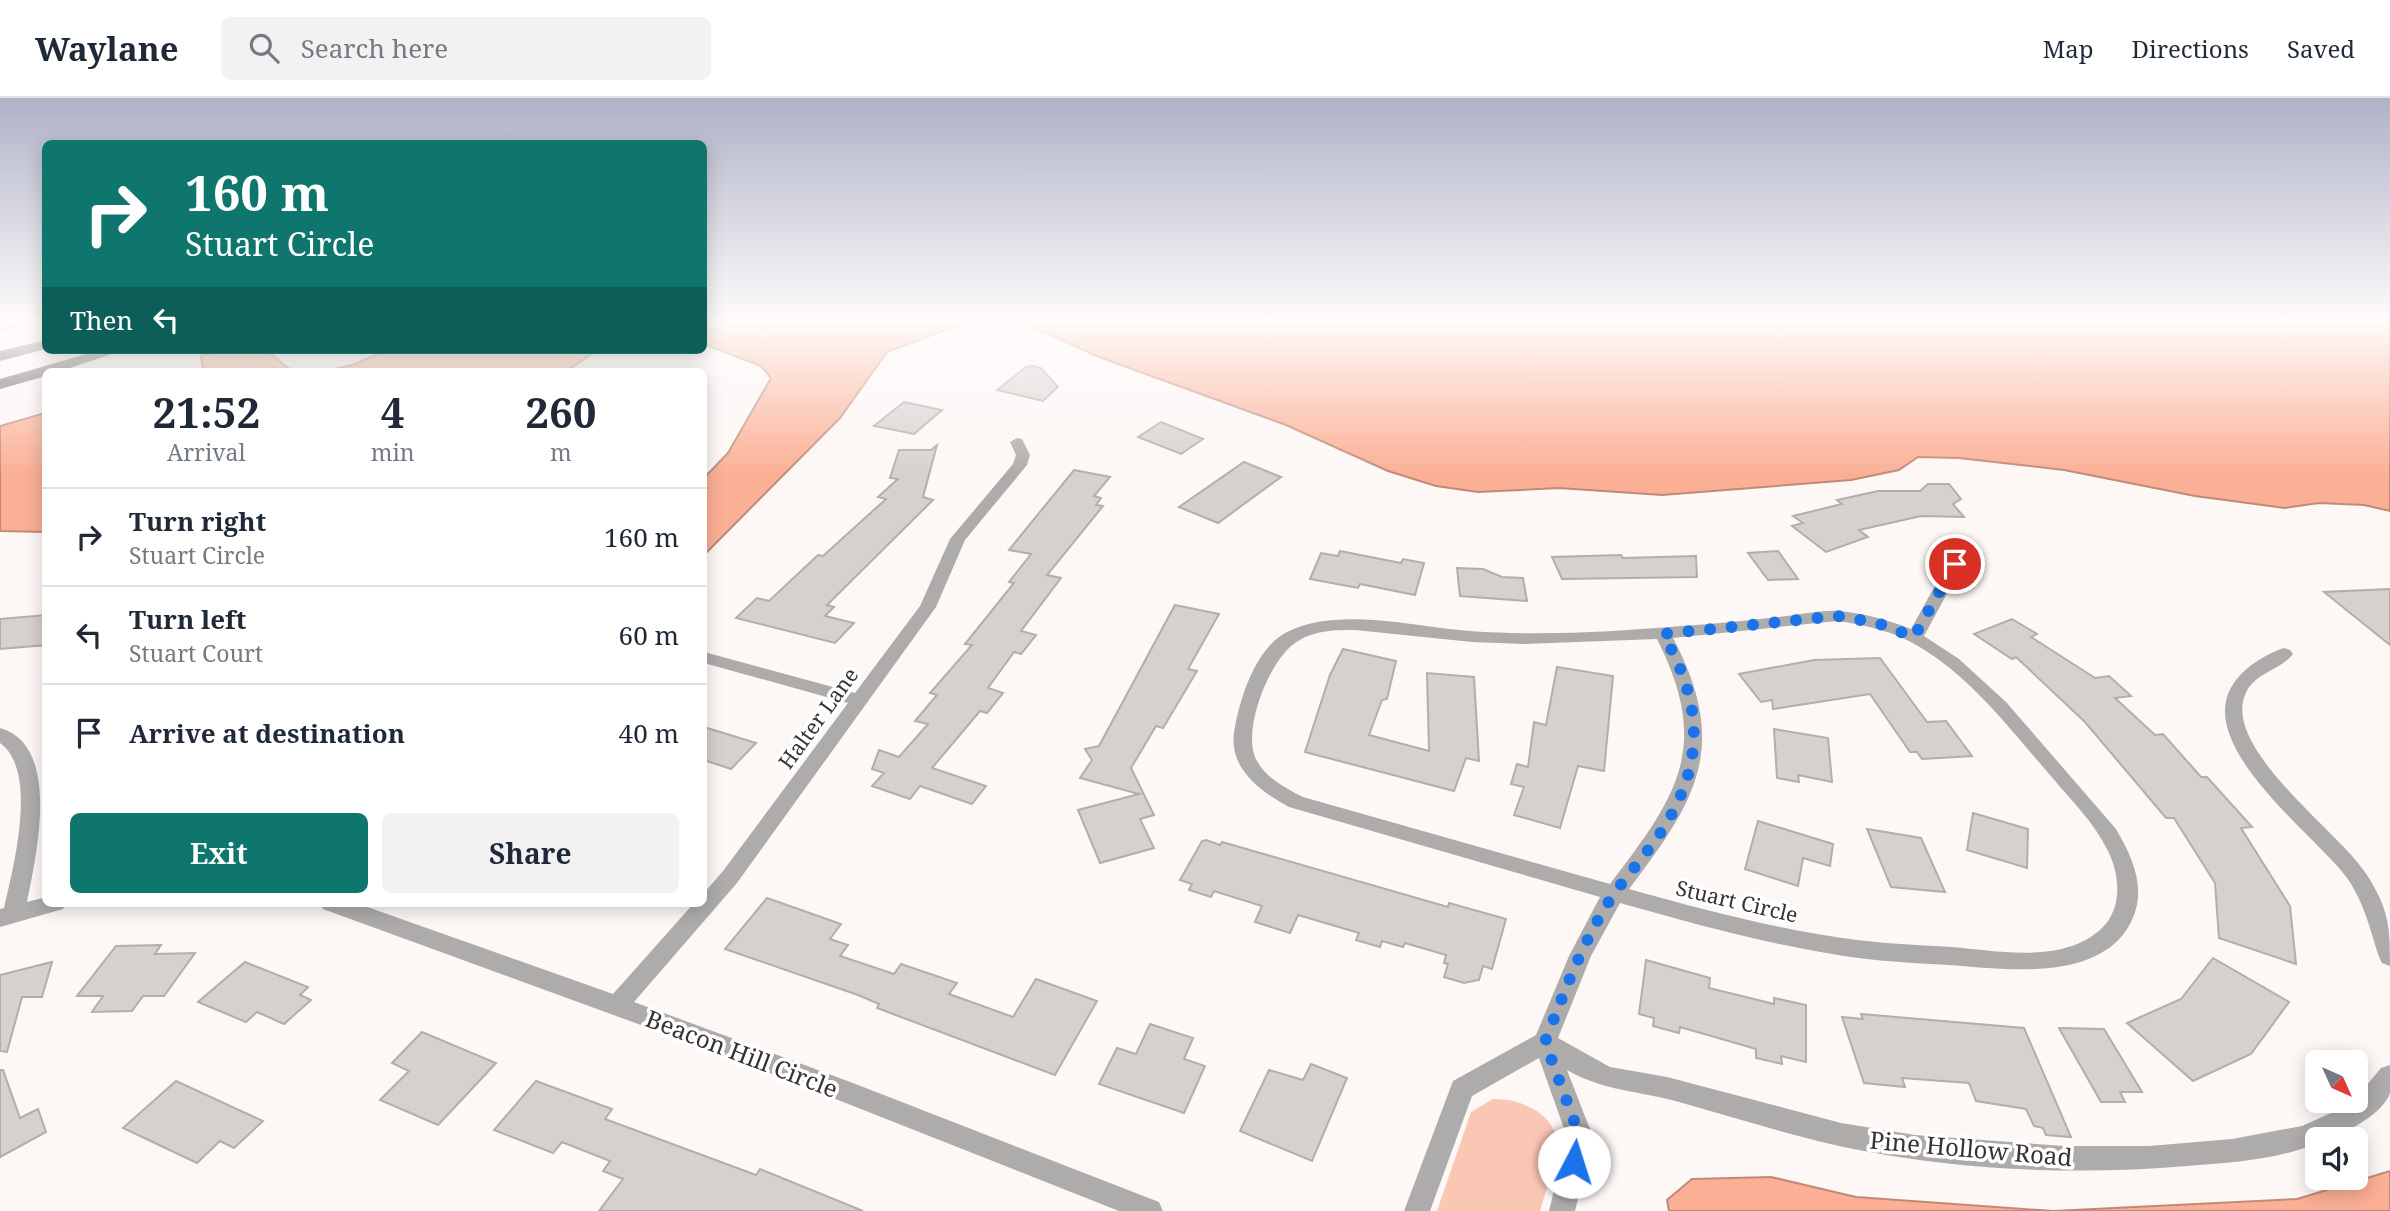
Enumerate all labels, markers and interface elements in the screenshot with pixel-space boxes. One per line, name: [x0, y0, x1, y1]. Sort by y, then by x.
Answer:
search box: [221, 17, 711, 80]
text: Waylane: [35, 26, 179, 71]
icon: search: [245, 29, 283, 67]
text: Search here: [301, 30, 448, 66]
text: Map: [2043, 32, 2094, 65]
text: Directions: [2132, 32, 2249, 65]
text: Saved: [2287, 32, 2355, 65]
text: 160 m: [185, 159, 329, 225]
icon: right: [70, 168, 161, 259]
text: Stuart Circle: [185, 222, 374, 265]
icon: left: [147, 301, 185, 339]
text: Then: [70, 302, 133, 338]
text: 21:52: [153, 383, 260, 440]
text: 4: [381, 383, 405, 440]
text: 260: [525, 383, 596, 440]
text: Arrival: [167, 436, 246, 468]
text: min: [371, 436, 415, 468]
text: m: [550, 436, 572, 468]
text: Turn right: [129, 503, 266, 539]
icon: right: [70, 518, 108, 556]
text: 160 m: [604, 519, 679, 555]
pin: [1925, 534, 1985, 594]
text: Stuart Circle: [129, 539, 265, 571]
icon: arrive: [1936, 545, 1974, 583]
text: Turn left: [129, 601, 246, 637]
icon: left: [70, 616, 108, 654]
text: 60 m: [619, 617, 679, 653]
text: Stuart Court: [129, 637, 263, 669]
street label: Halter Lane: [772, 662, 864, 774]
icon: arrive: [70, 714, 108, 752]
text: Arrive at destination: [129, 715, 405, 751]
text: 40 m: [619, 715, 679, 751]
button: Exit: [70, 813, 368, 893]
button: Share: [382, 813, 679, 893]
street label: Stuart Circle: [1673, 873, 1801, 929]
street label: Beacon Hill Circle: [641, 1001, 843, 1105]
north arrow: [2305, 1050, 2368, 1113]
map controls: [2305, 1050, 2368, 1190]
street label: Pine Hollow Road: [1868, 1123, 2074, 1173]
position arrow: [1537, 1125, 1611, 1199]
button: sound: [2305, 1127, 2368, 1190]

